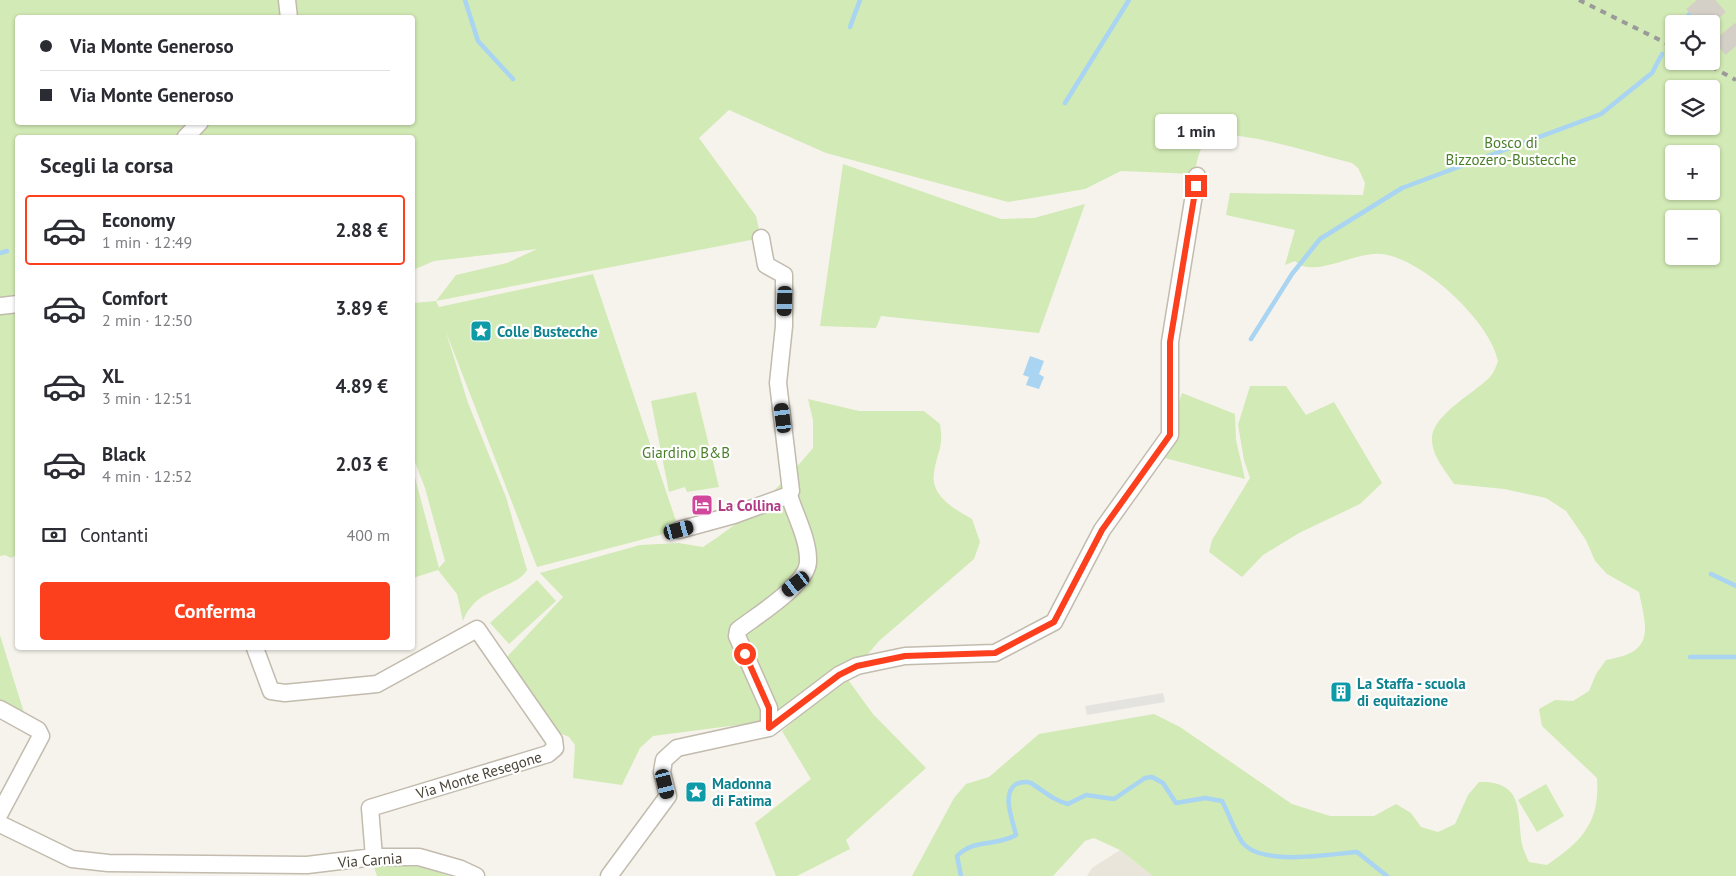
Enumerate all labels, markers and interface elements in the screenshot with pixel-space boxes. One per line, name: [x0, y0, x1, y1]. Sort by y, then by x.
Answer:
map controls: [1665, 15, 1720, 265]
button: locate: [1665, 15, 1720, 70]
text: Via Monte Generoso: [70, 34, 234, 58]
button: layers: [1665, 80, 1720, 135]
text: Via Monte Generoso: [70, 83, 234, 107]
callout: 1 min: [1155, 114, 1237, 148]
text: 1 min: [1176, 121, 1216, 141]
park label: Bosco di Bizzozero-Bustecche: [1446, 133, 1576, 169]
button: +: [1665, 145, 1720, 200]
text: Scegli la corsa: [40, 151, 173, 179]
route end: [1185, 175, 1207, 197]
icon: car: [42, 208, 87, 253]
text: Economy: [102, 208, 175, 232]
button: −: [1665, 210, 1720, 265]
text: 2.88 €: [335, 218, 388, 242]
text: 1 min · 12:49: [102, 232, 192, 252]
icon: car: [42, 286, 87, 331]
text: Comfort: [102, 286, 168, 310]
car: [776, 286, 793, 316]
text: 3.89 €: [335, 296, 388, 320]
text: 2 min · 12:50: [102, 310, 192, 330]
place icon: Colle Bustecche: [469, 319, 493, 343]
place label: Colle Bustecche: [497, 322, 598, 341]
icon: car: [42, 364, 87, 409]
text: XL: [102, 364, 124, 388]
text: 4.89 €: [335, 374, 388, 398]
text: 3 min · 12:51: [102, 388, 192, 408]
car: [773, 402, 792, 434]
icon: car: [42, 442, 87, 487]
text: Black: [102, 442, 146, 466]
park label: Giardino B&B: [642, 443, 730, 462]
text: 2.03 €: [335, 452, 388, 476]
text: 4 min · 12:52: [102, 466, 192, 486]
hotel icon: La Collina: [690, 493, 714, 517]
place label: La Collina: [718, 496, 781, 515]
car: [662, 519, 695, 541]
icon: cash: [40, 521, 68, 549]
text: Contanti: [80, 523, 149, 547]
text: 400 m: [347, 525, 390, 545]
car: [779, 569, 812, 599]
button: Conferma: [40, 582, 390, 640]
route start: [734, 643, 756, 665]
place label: La Staffa - scuola di equitazione: [1357, 674, 1466, 710]
building icon: La Staffa - scuola di equitazione: [1329, 680, 1353, 704]
street label: Via Monte Resegone: [413, 747, 544, 803]
car: [654, 768, 675, 800]
place label: Madonna di Fatima: [712, 774, 772, 810]
place icon: Madonna di Fatima: [684, 780, 708, 804]
street label: Via Carnia: [336, 848, 403, 872]

